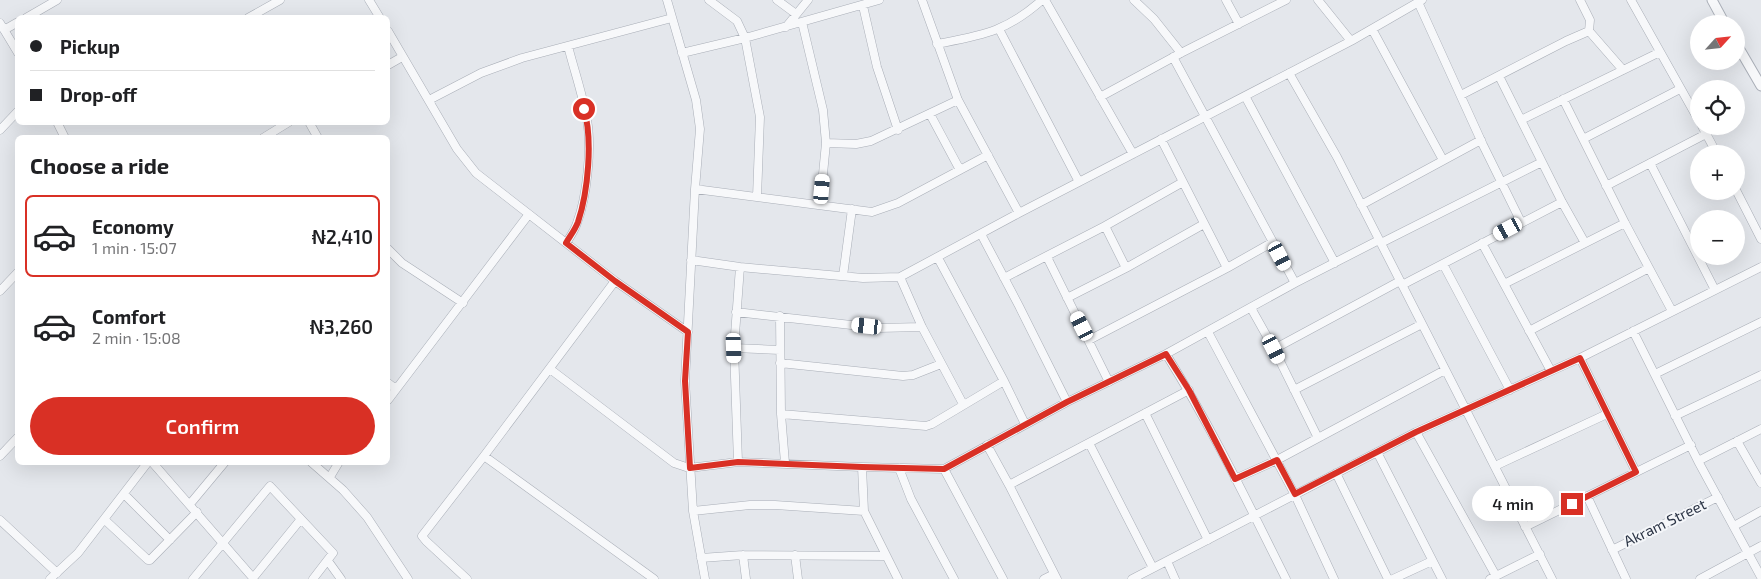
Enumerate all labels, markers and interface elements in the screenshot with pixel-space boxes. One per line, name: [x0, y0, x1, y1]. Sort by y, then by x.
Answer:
north arrow: [1690, 15, 1745, 70]
map controls: [1690, 15, 1745, 265]
text: Pickup: [60, 35, 120, 58]
button: locate: [1690, 80, 1745, 135]
text: Drop-off: [60, 83, 137, 106]
route start: [573, 98, 595, 120]
button: +: [1690, 145, 1745, 200]
text: Choose a ride: [30, 152, 169, 178]
car: [813, 173, 830, 205]
button: −: [1690, 210, 1745, 265]
icon: car: [32, 214, 77, 259]
text: Economy: [92, 215, 174, 238]
car: [1491, 215, 1524, 243]
text: ₦2,410: [311, 225, 373, 248]
text: 1 min · 15:07: [92, 238, 177, 257]
car: [1266, 239, 1293, 273]
icon: car: [32, 304, 77, 349]
text: Comfort: [92, 305, 166, 328]
car: [1068, 309, 1095, 343]
text: ₦3,260: [309, 315, 373, 338]
car: [851, 317, 882, 335]
text: 2 min · 15:08: [92, 328, 181, 347]
car: [1260, 332, 1287, 366]
car: [725, 333, 742, 363]
button: Confirm: [30, 397, 375, 455]
callout: 4 min: [1472, 486, 1554, 522]
route end: [1561, 493, 1583, 515]
text: 4 min: [1492, 494, 1534, 513]
street label: Akram Street: [1620, 494, 1709, 550]

